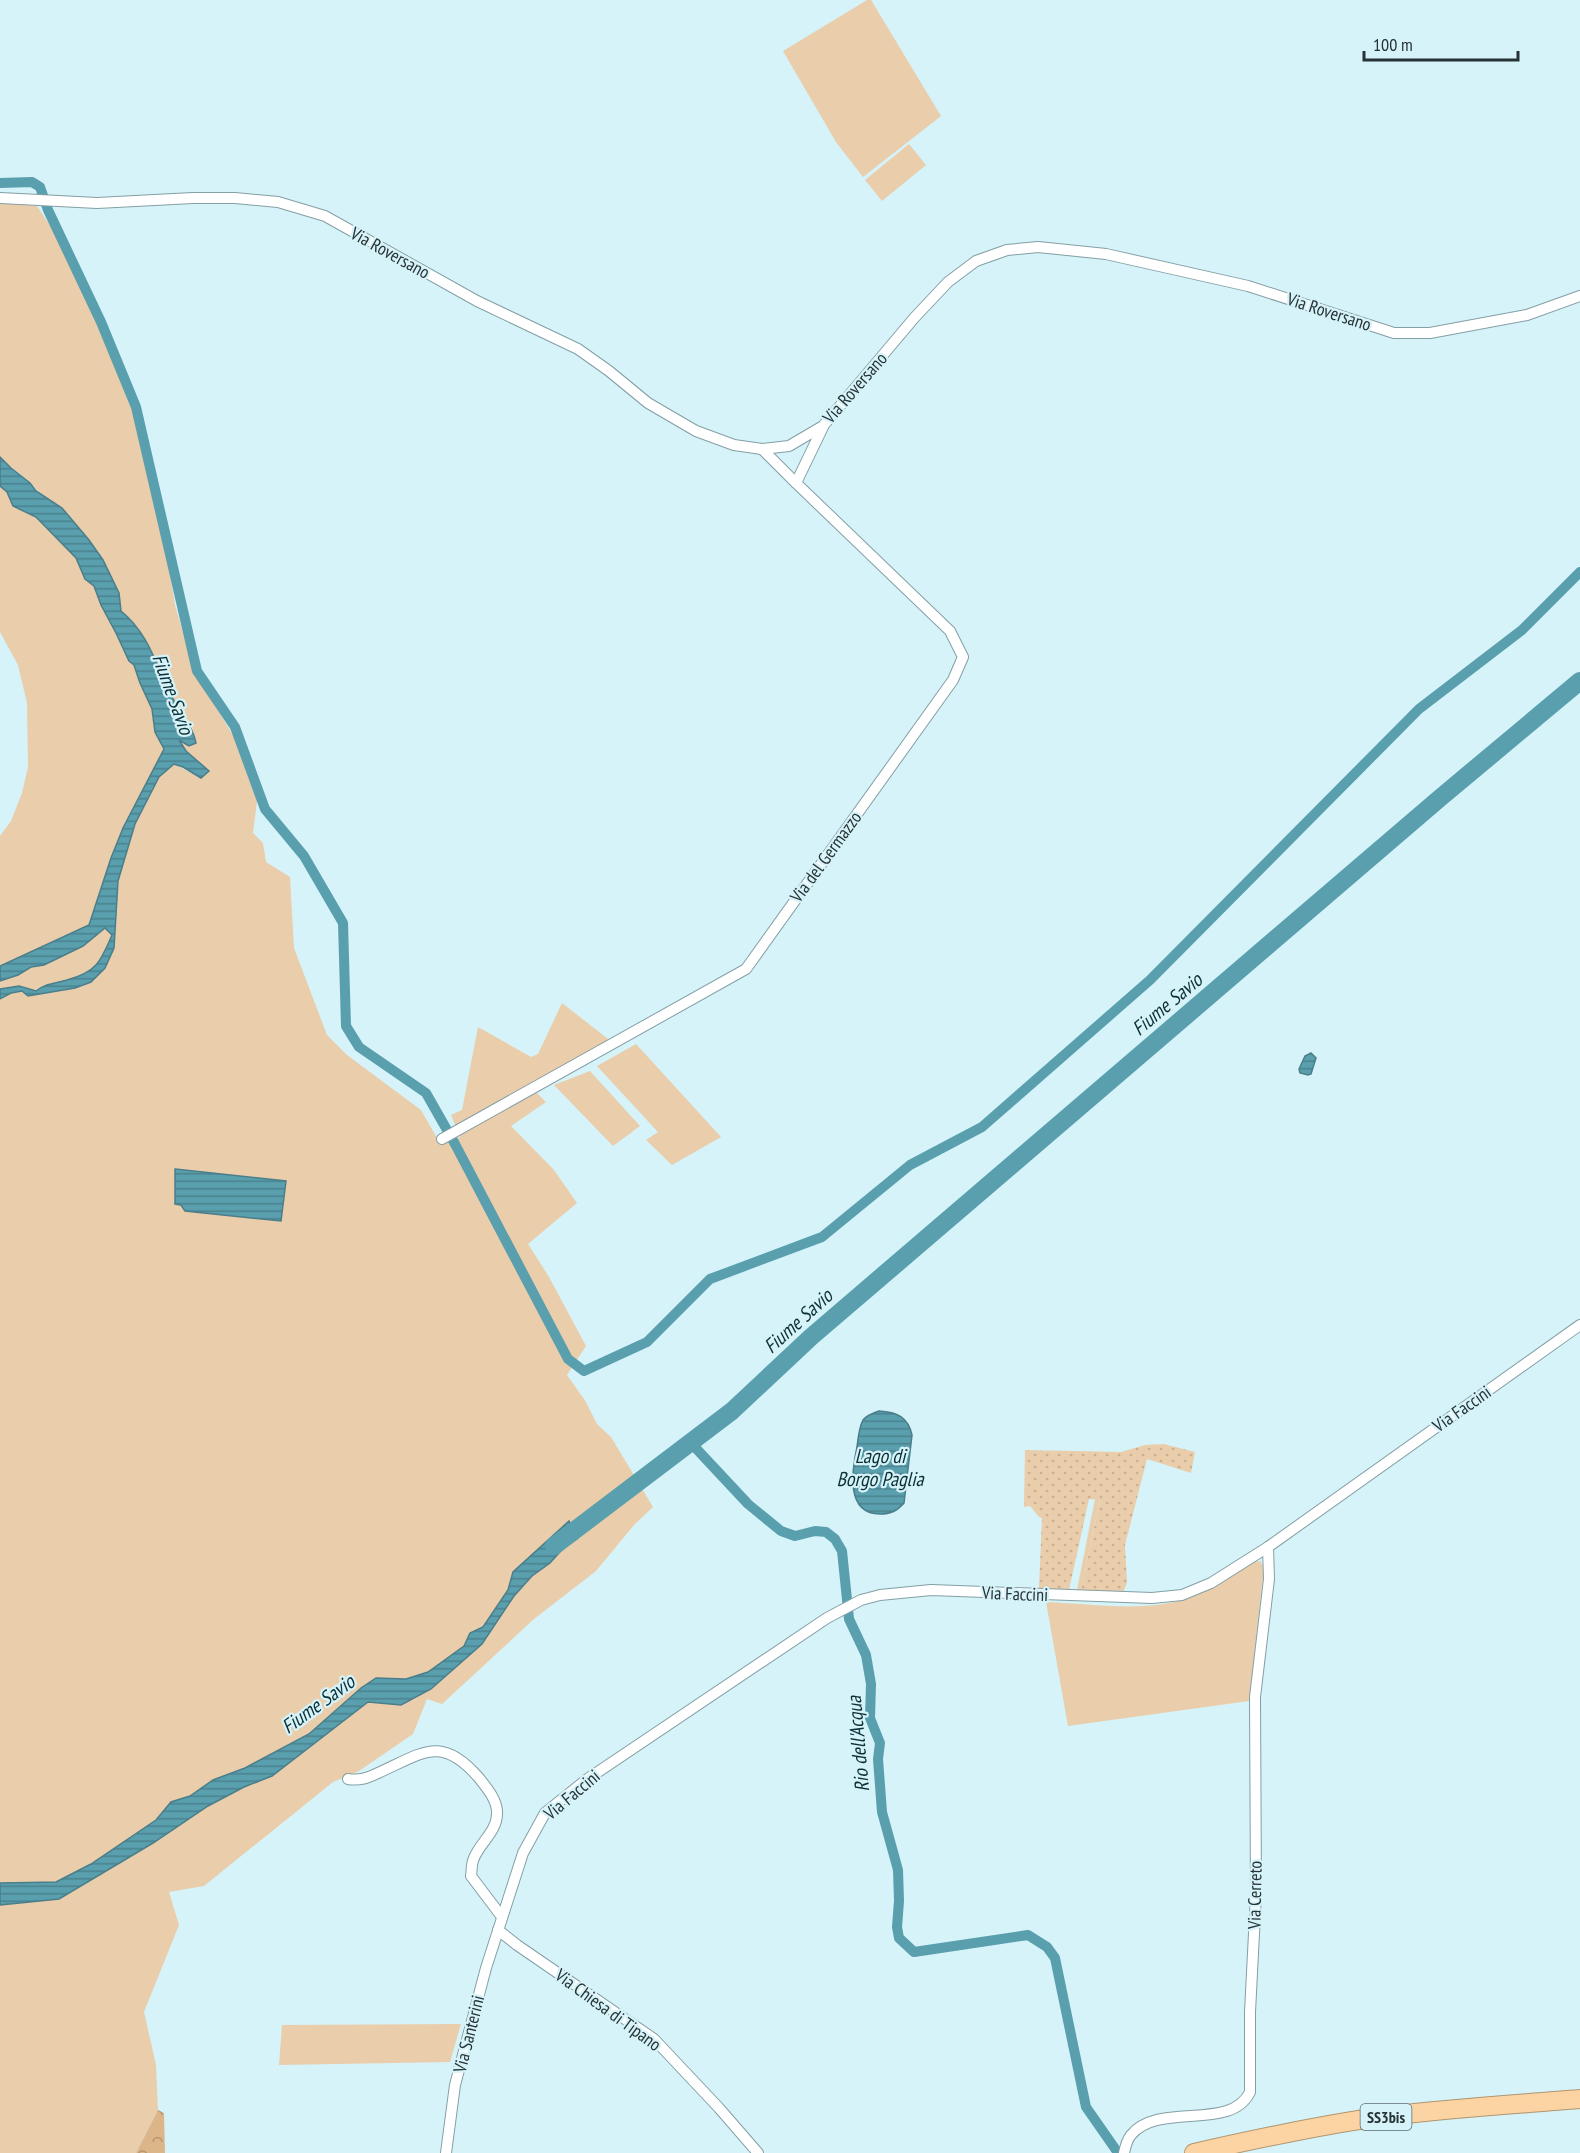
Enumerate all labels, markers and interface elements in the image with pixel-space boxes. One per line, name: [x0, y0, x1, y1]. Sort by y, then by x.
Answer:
scale bar: [1364, 24, 1518, 62]
text: 100 m: [1373, 33, 1413, 56]
street label: Via Roversano: [346, 221, 434, 284]
street label: Via Roversano: [1283, 287, 1374, 336]
street label: Via Roversano: [817, 347, 892, 429]
water label: Fiume Savio: [146, 650, 200, 739]
street label: Via del Germazzo: [784, 806, 867, 908]
water label: Fiume Savio: [1126, 966, 1209, 1041]
water label: Fiume Savio: [758, 1282, 839, 1359]
street label: Via Faccini: [1427, 1380, 1495, 1438]
water label: Lago di Borgo Paglia: [836, 1443, 925, 1492]
street label: Via Faccini: [981, 1581, 1048, 1606]
water label: Fiume Savio: [276, 1668, 361, 1739]
water label: Rio dell'Acqua: [841, 1694, 875, 1793]
street label: Via Faccini: [538, 1765, 604, 1825]
street label: Via Cerreto: [1242, 1860, 1267, 1930]
street label: Via Chiesa di Tipano: [550, 1963, 666, 2056]
street label: Via Santerini: [448, 1993, 489, 2076]
road number: SS3bis: [1360, 2104, 1412, 2130]

